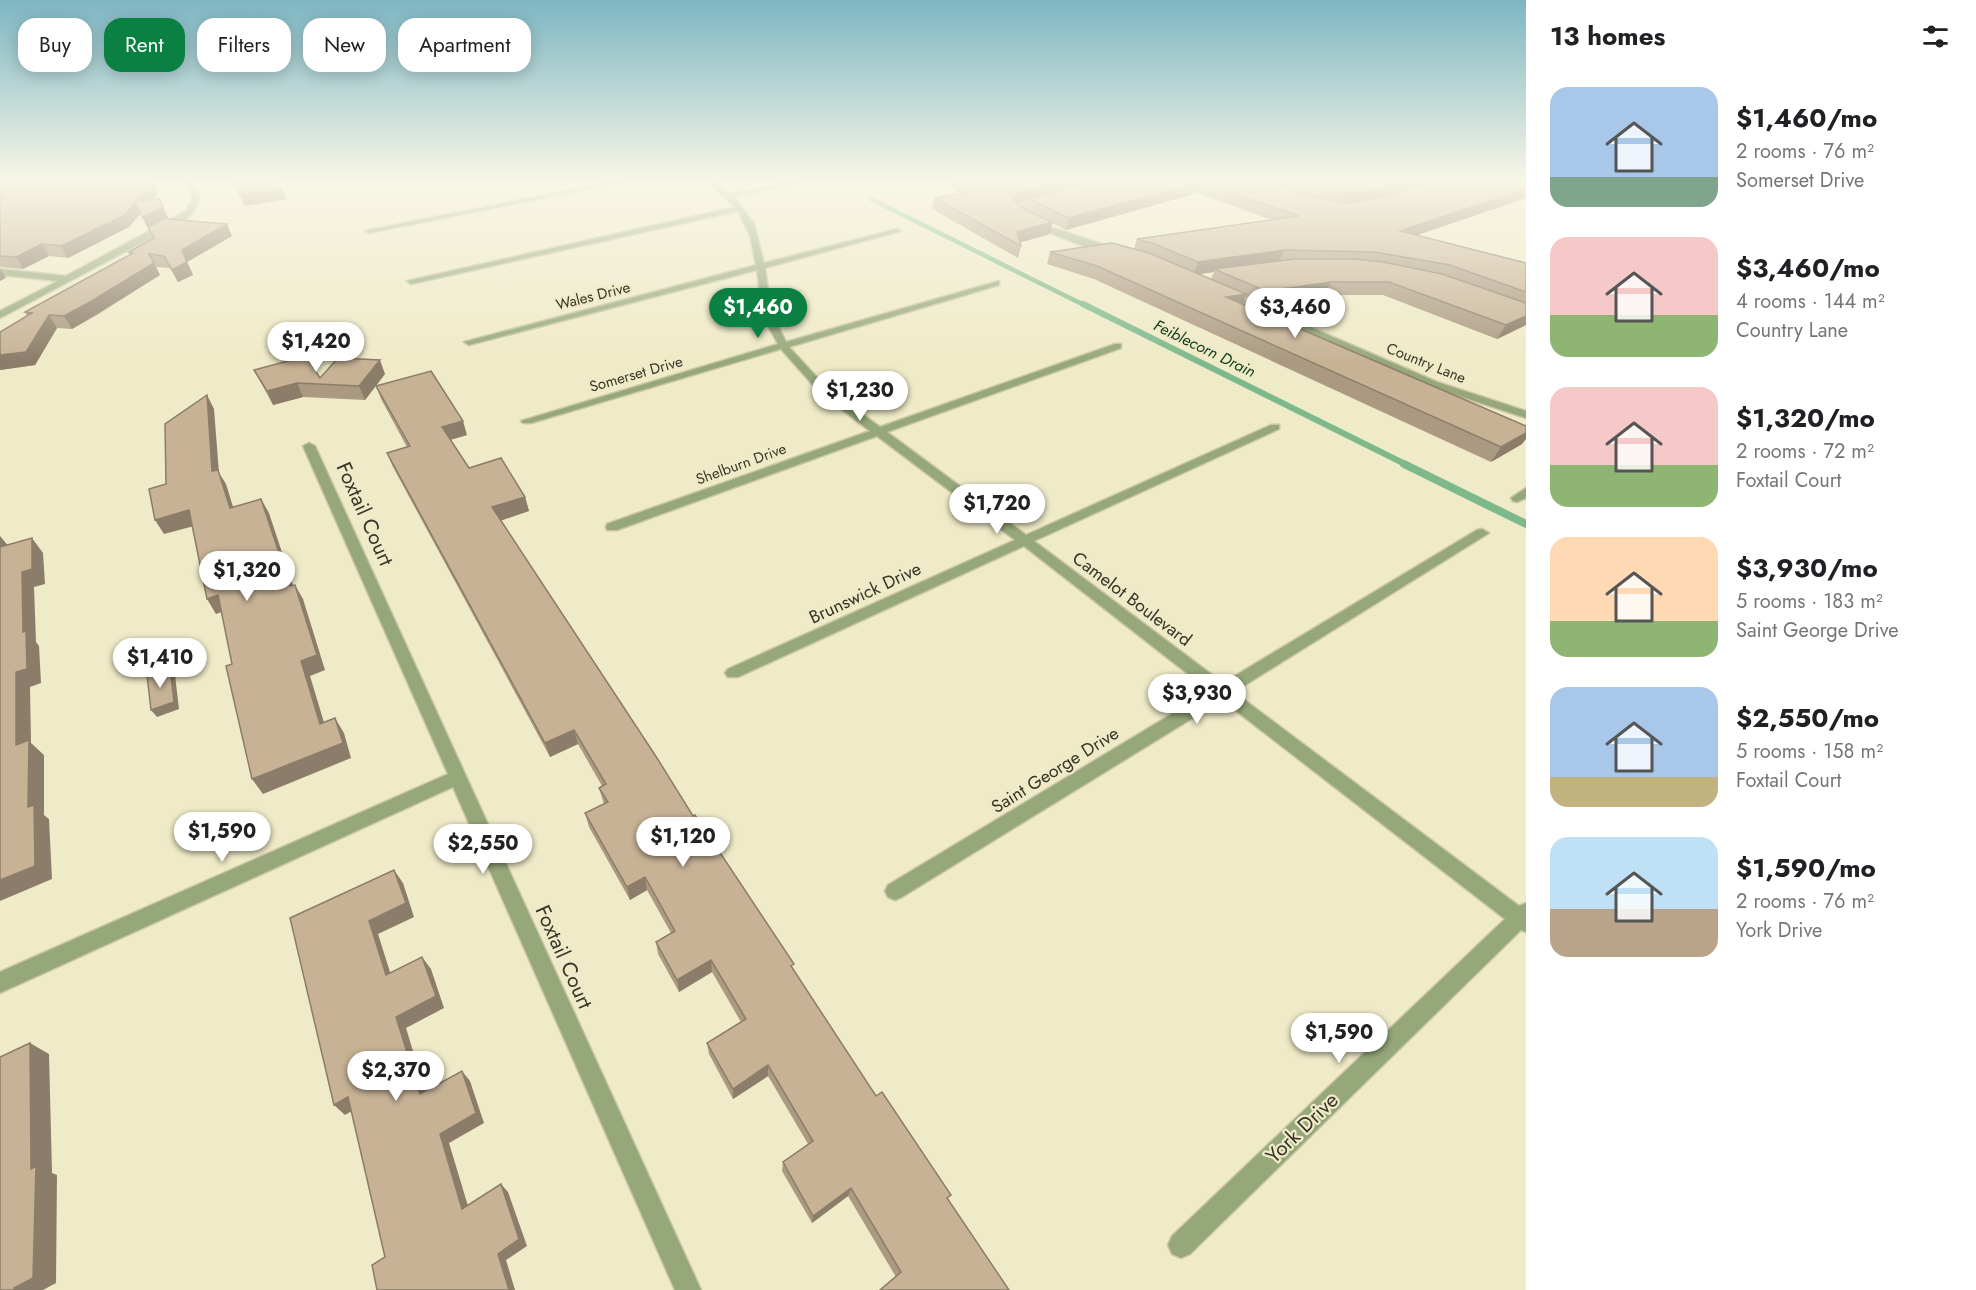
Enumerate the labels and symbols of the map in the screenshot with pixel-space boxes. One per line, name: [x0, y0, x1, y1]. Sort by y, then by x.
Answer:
street label: Wales Drive: [554, 276, 633, 316]
pin: $1,460: [709, 288, 807, 339]
pin: $3,460: [1246, 288, 1344, 339]
water label: Feiblecorn Drain: [1150, 314, 1260, 383]
pin: $1,420: [267, 322, 365, 373]
street label: Country Lane: [1383, 337, 1469, 389]
street label: Somerset Drive: [587, 350, 686, 398]
pin: $1,230: [811, 371, 909, 422]
street label: Shelburn Drive: [693, 437, 789, 491]
street label: Foxtail Court: [329, 457, 401, 571]
pin: $1,720: [948, 484, 1046, 535]
street label: Camelot Boulevard: [1067, 545, 1197, 653]
pin: $1,320: [198, 551, 296, 602]
street label: Brunswick Drive: [805, 556, 925, 630]
pin: $1,410: [111, 638, 209, 689]
pin: $3,930: [1148, 674, 1246, 725]
street label: Saint George Drive: [986, 720, 1124, 820]
pin: $1,590: [173, 812, 271, 863]
pin: $1,120: [634, 817, 732, 868]
pin: $2,550: [434, 824, 532, 875]
street label: Foxtail Court: [528, 900, 600, 1014]
pin: $1,590: [1290, 1013, 1388, 1064]
pin: $2,370: [347, 1051, 445, 1102]
street label: York Drive: [1259, 1086, 1345, 1170]

